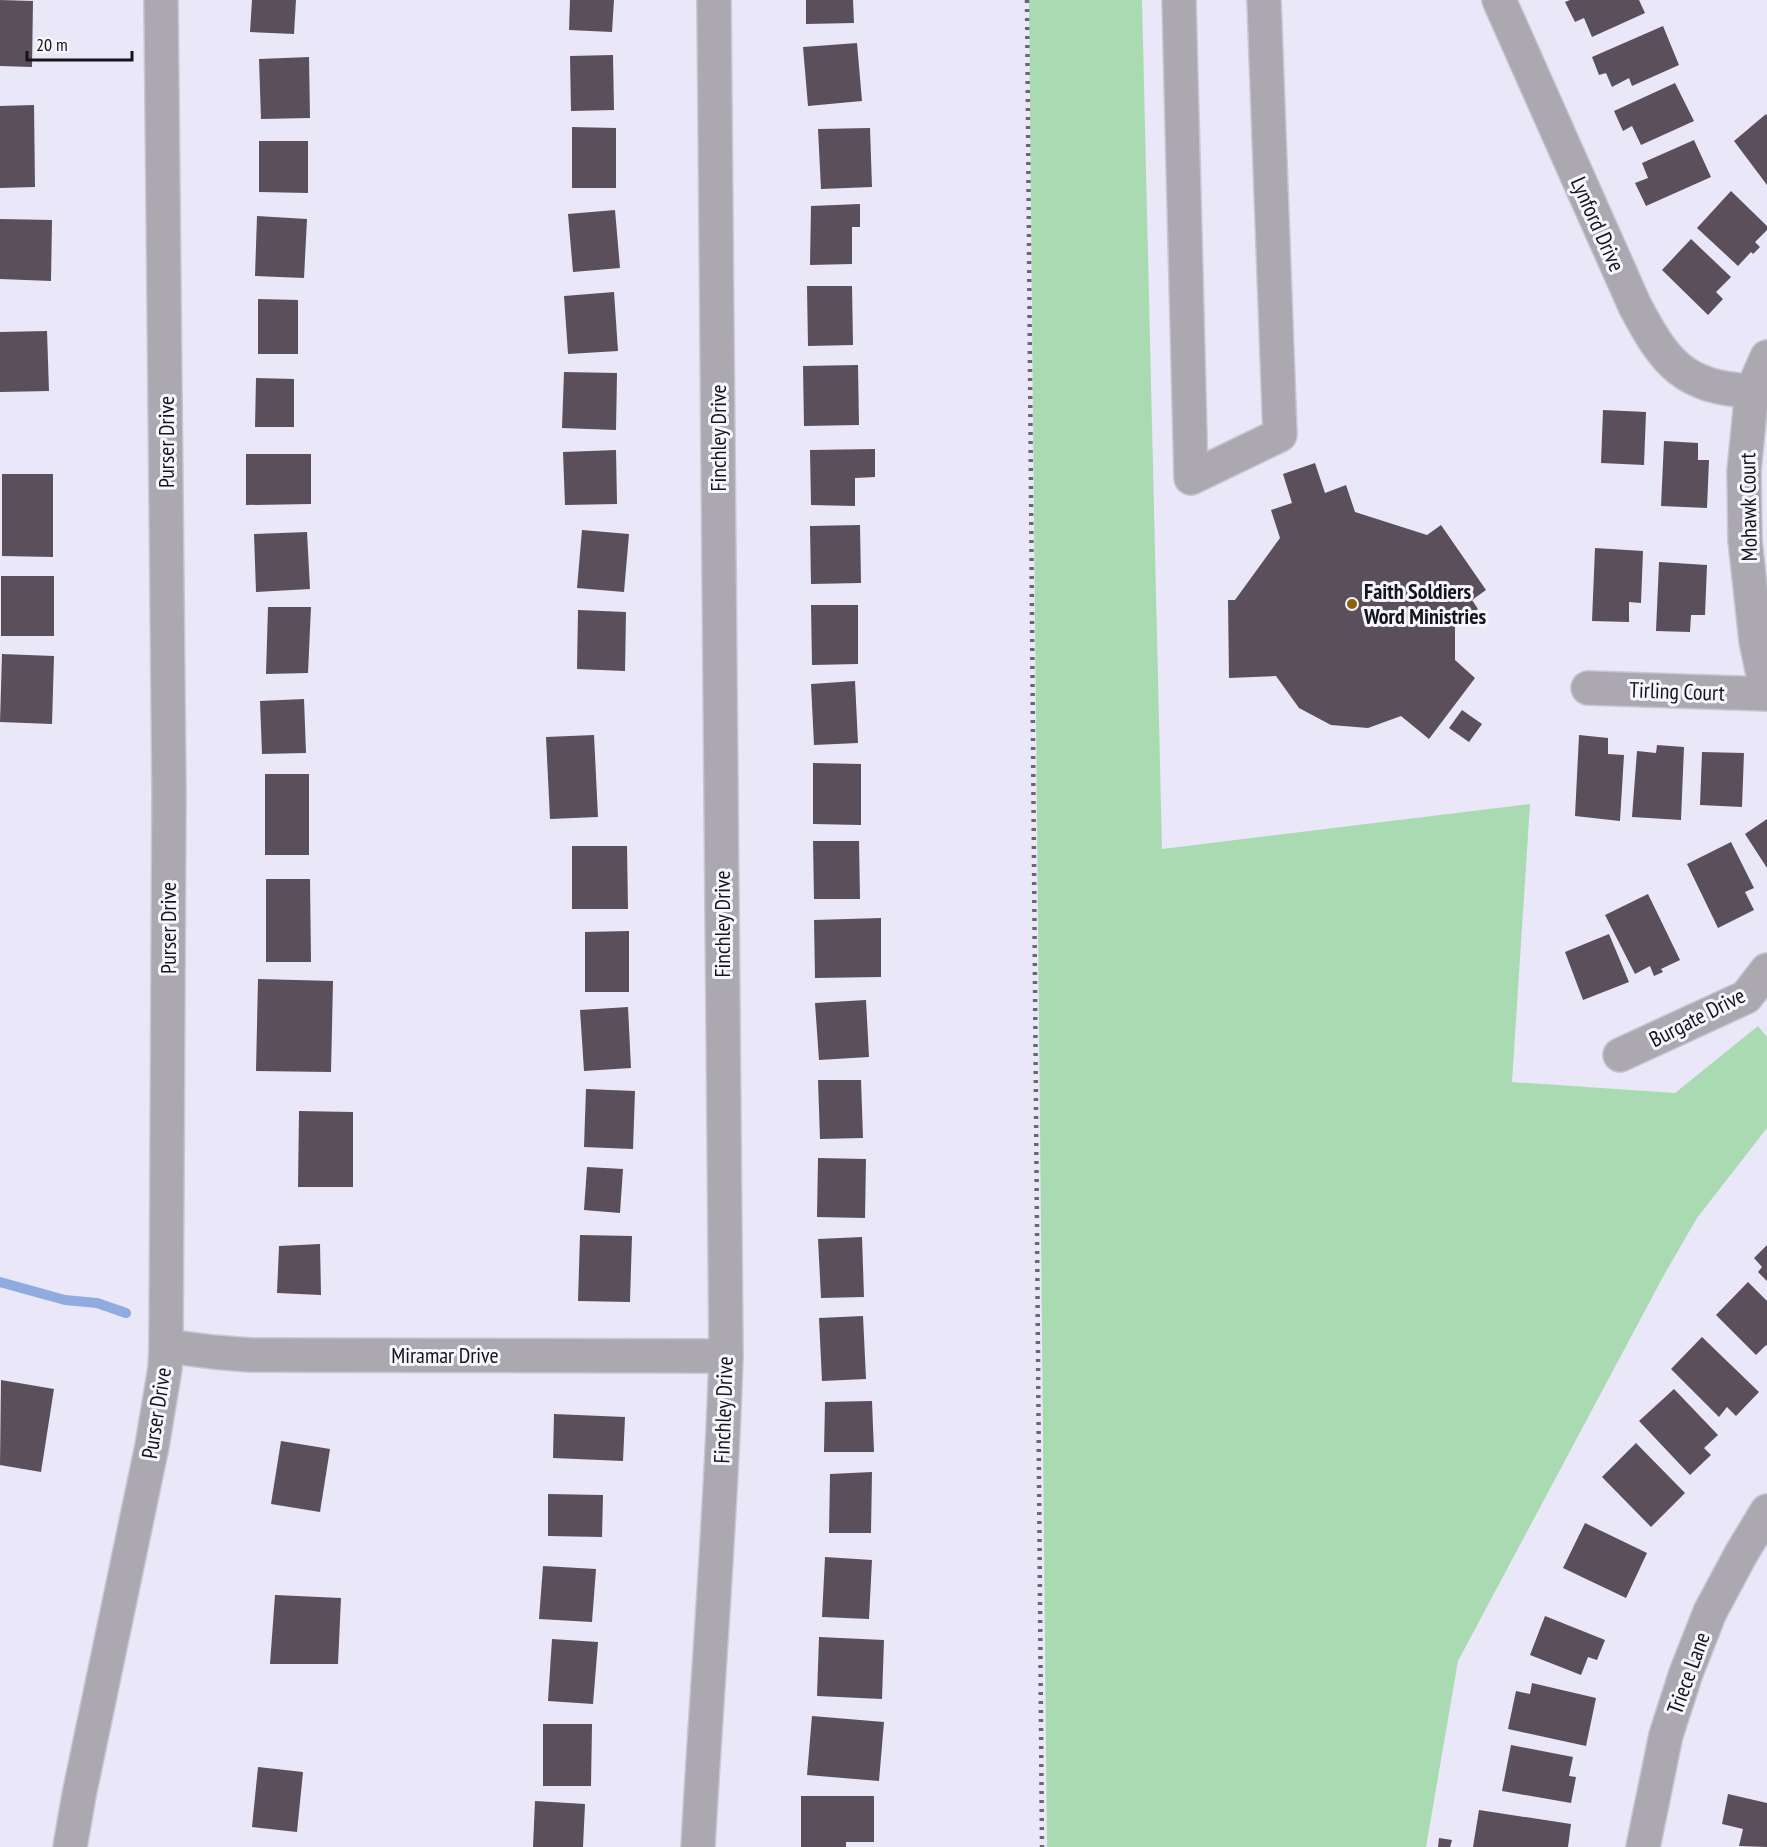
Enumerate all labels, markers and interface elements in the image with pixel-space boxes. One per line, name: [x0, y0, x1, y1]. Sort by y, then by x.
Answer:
scale bar: [27, 24, 132, 62]
text: 20 m: [36, 33, 68, 56]
street label: Lynford Drive: [1565, 172, 1631, 276]
street label: Finchley Drive: [704, 384, 732, 492]
street label: Purser Drive: [152, 396, 180, 488]
street label: Mohawk Court: [1733, 452, 1763, 562]
place label: Faith Soldiers Word Ministries: [1363, 577, 1487, 630]
marker: Faith Soldiers Word Ministries: [1345, 597, 1359, 611]
street label: Tirling Court: [1629, 675, 1725, 707]
street label: Finchley Drive: [708, 870, 736, 978]
street label: Purser Drive: [154, 882, 182, 974]
street label: Burgate Drive: [1644, 981, 1750, 1053]
street label: Miramar Drive: [391, 1341, 499, 1369]
street label: Finchley Drive: [707, 1356, 739, 1464]
street label: Purser Drive: [135, 1365, 177, 1461]
street label: Triece Lane: [1660, 1628, 1716, 1718]

